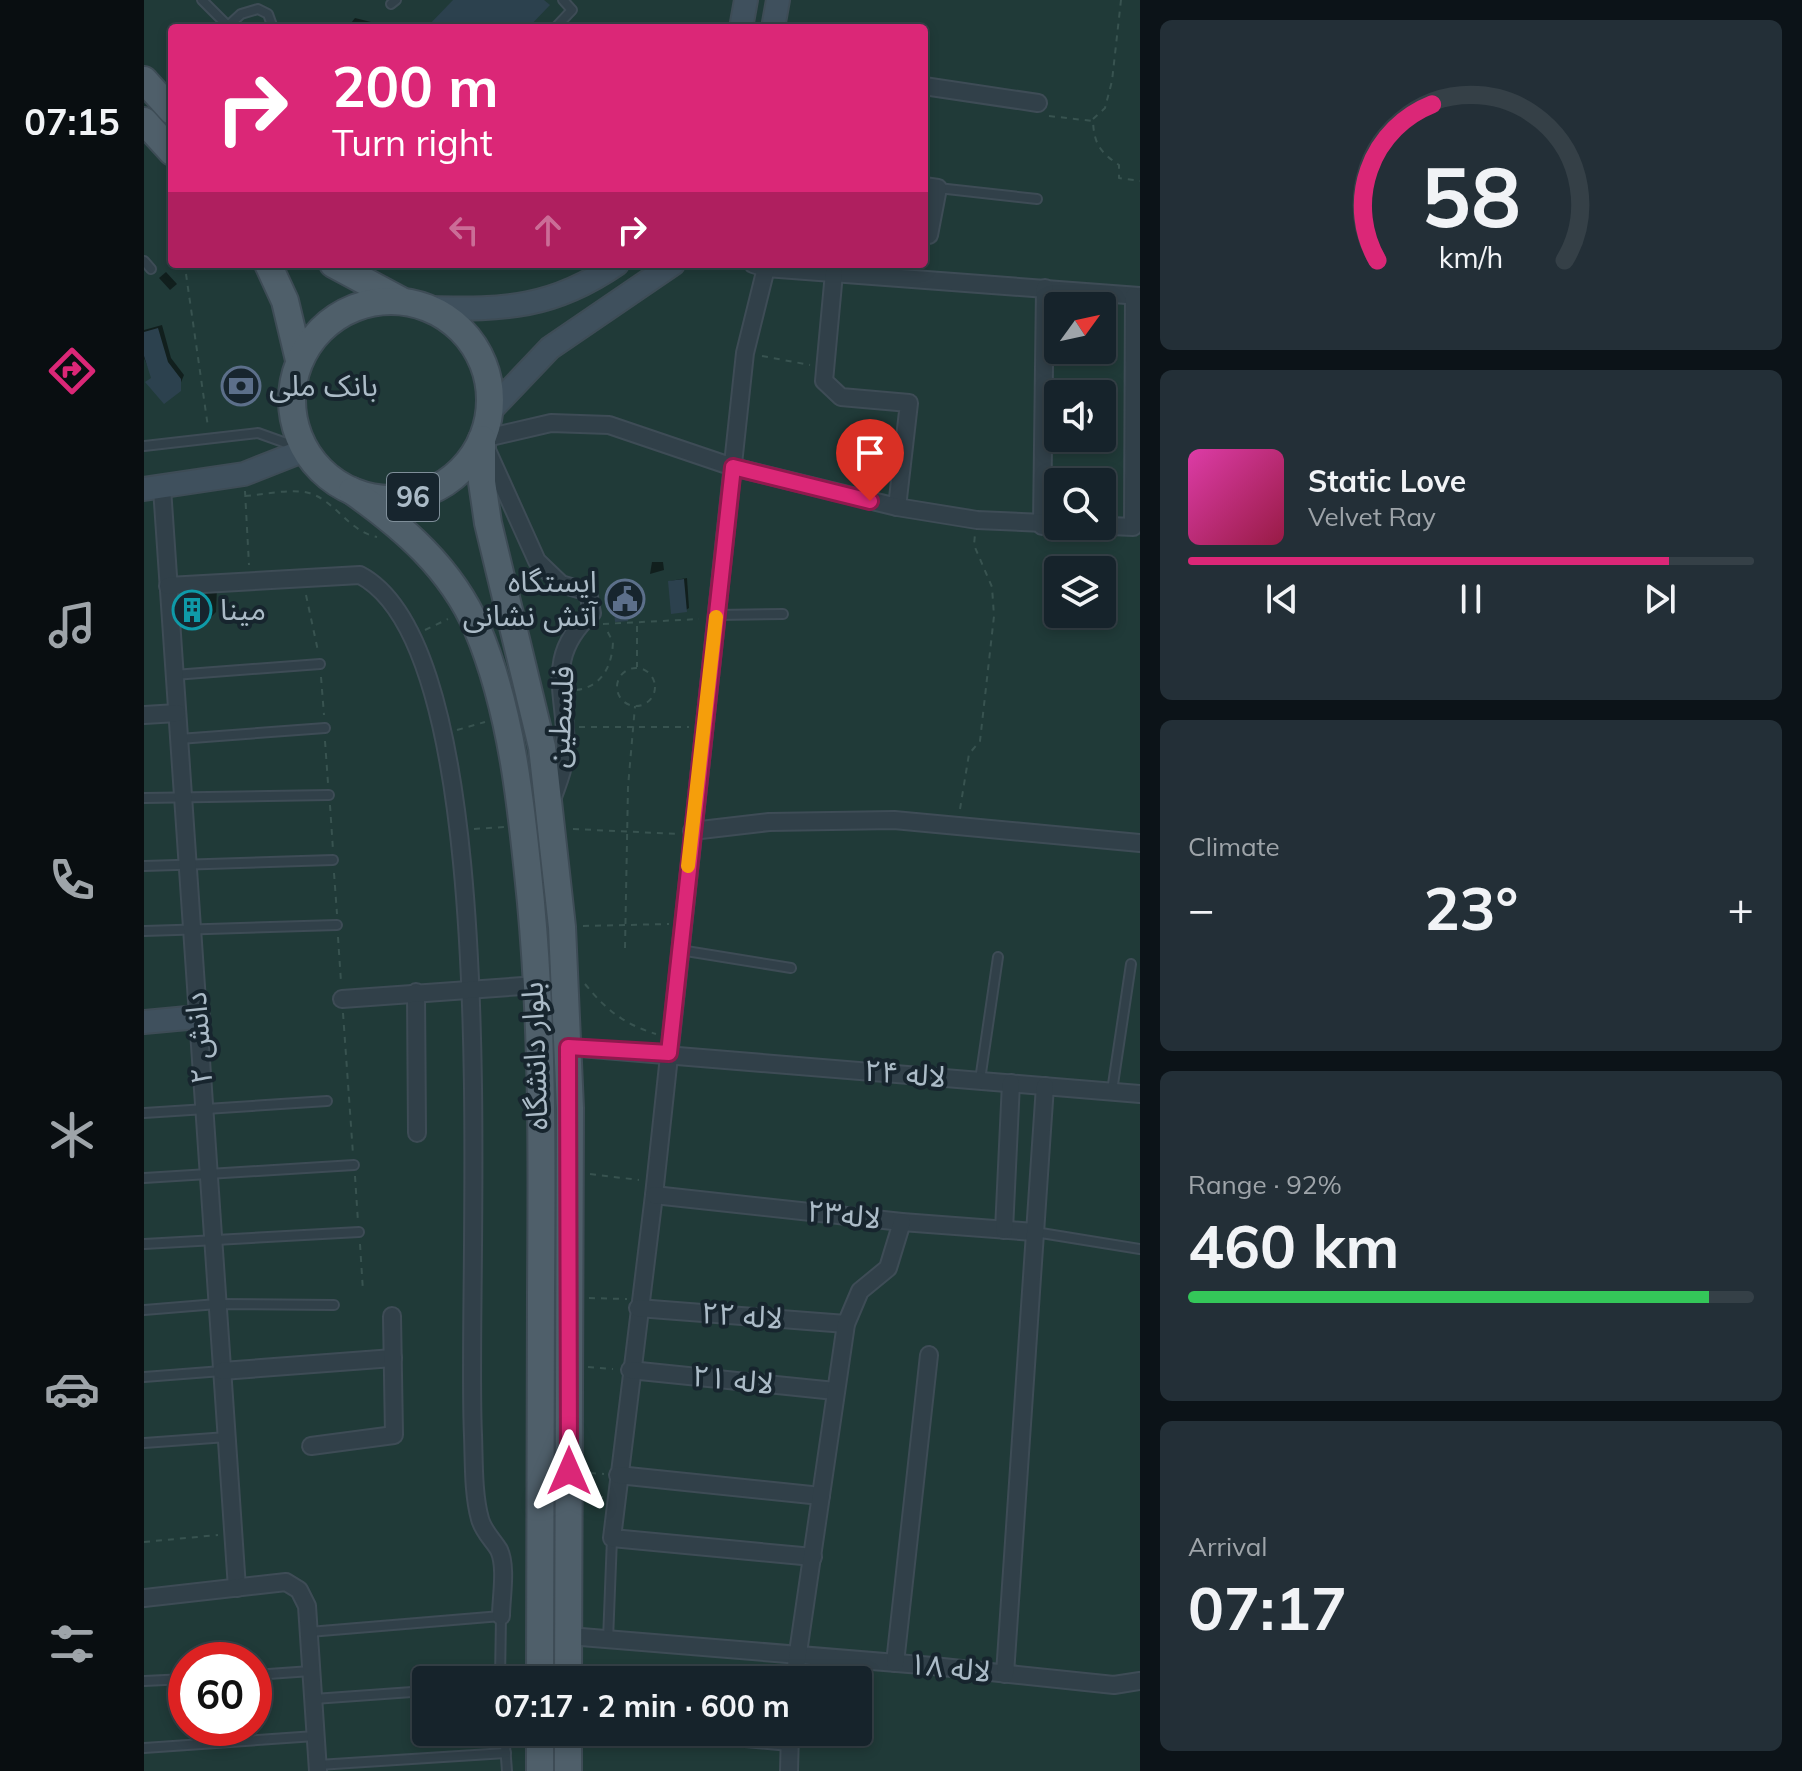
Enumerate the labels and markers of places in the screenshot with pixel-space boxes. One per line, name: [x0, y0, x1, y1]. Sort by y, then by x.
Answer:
bank icon: بانک ملی: [220, 365, 262, 407]
place label: بانک ملی: [269, 366, 378, 404]
pin: [836, 419, 904, 501]
place label: ایستگاه آتش نشانی: [463, 562, 598, 634]
public building icon: ایستگاه آتش نشانی: [604, 578, 646, 620]
building icon: مینا: [171, 589, 213, 631]
place label: مینا: [220, 590, 266, 628]

